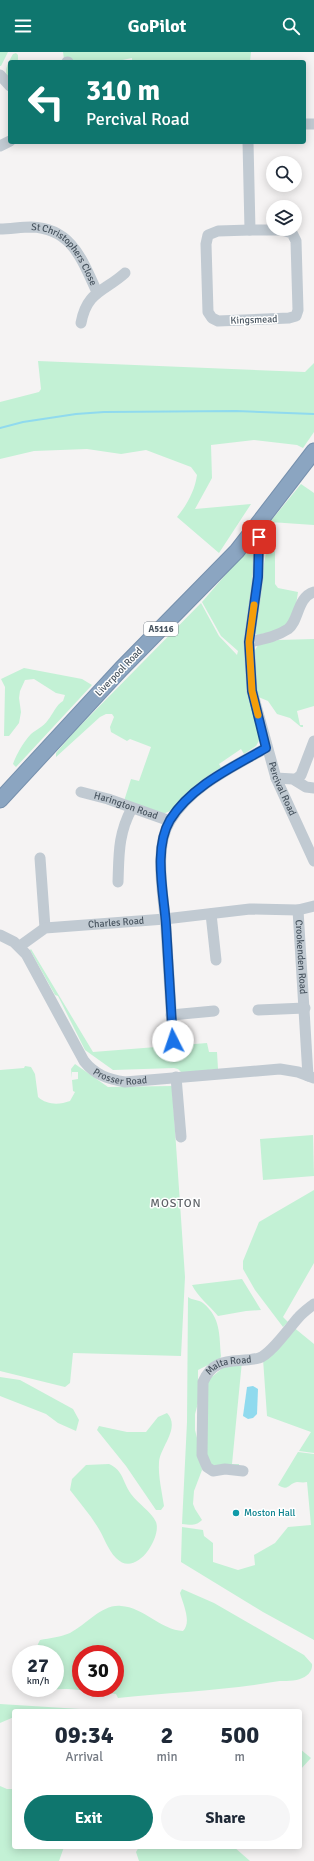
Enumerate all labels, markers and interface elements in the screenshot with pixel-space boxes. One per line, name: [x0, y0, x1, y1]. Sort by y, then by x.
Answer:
icon: menu: [12, 15, 34, 37]
text: GoPilot: [128, 15, 186, 37]
icon: search: [280, 15, 302, 37]
text: 310 m: [86, 74, 160, 108]
icon: left: [20, 76, 72, 128]
text: Percival Road: [86, 108, 189, 130]
map controls: [266, 156, 302, 236]
button: search: [266, 156, 302, 192]
button: layers: [266, 200, 302, 236]
street label: St Christophers Close: [31, 221, 99, 288]
street label: Kingsmead: [230, 313, 278, 327]
pin: [242, 520, 276, 554]
icon: arrive: [248, 526, 270, 548]
road number: A5116: [144, 622, 178, 636]
street label: Liverpool Road: [93, 645, 145, 699]
street label: Percival Road: [266, 760, 298, 818]
street label: Harington Road: [93, 790, 160, 822]
street label: Charles Road: [88, 915, 144, 931]
street label: Crookenden Road: [293, 919, 309, 995]
position arrow: [152, 1020, 194, 1062]
street label: Prosser Road: [91, 1066, 148, 1088]
district label: MOSTON: [150, 1196, 202, 1211]
street label: Malta Road: [203, 1354, 252, 1377]
place label: Moston Hall: [244, 1507, 296, 1519]
marker: Moston Hall: [231, 1508, 241, 1518]
speed limit sign: 30: [72, 1645, 124, 1697]
text: 27: [27, 1653, 49, 1678]
text: km/h: [27, 1675, 49, 1687]
text: 09:34: [55, 1720, 114, 1750]
text: 2: [161, 1720, 173, 1750]
text: 500: [220, 1720, 259, 1750]
text: Arrival: [66, 1749, 103, 1765]
text: min: [157, 1749, 178, 1765]
text: m: [235, 1749, 245, 1765]
button: Exit: [24, 1795, 153, 1841]
button: Share: [161, 1795, 290, 1841]

